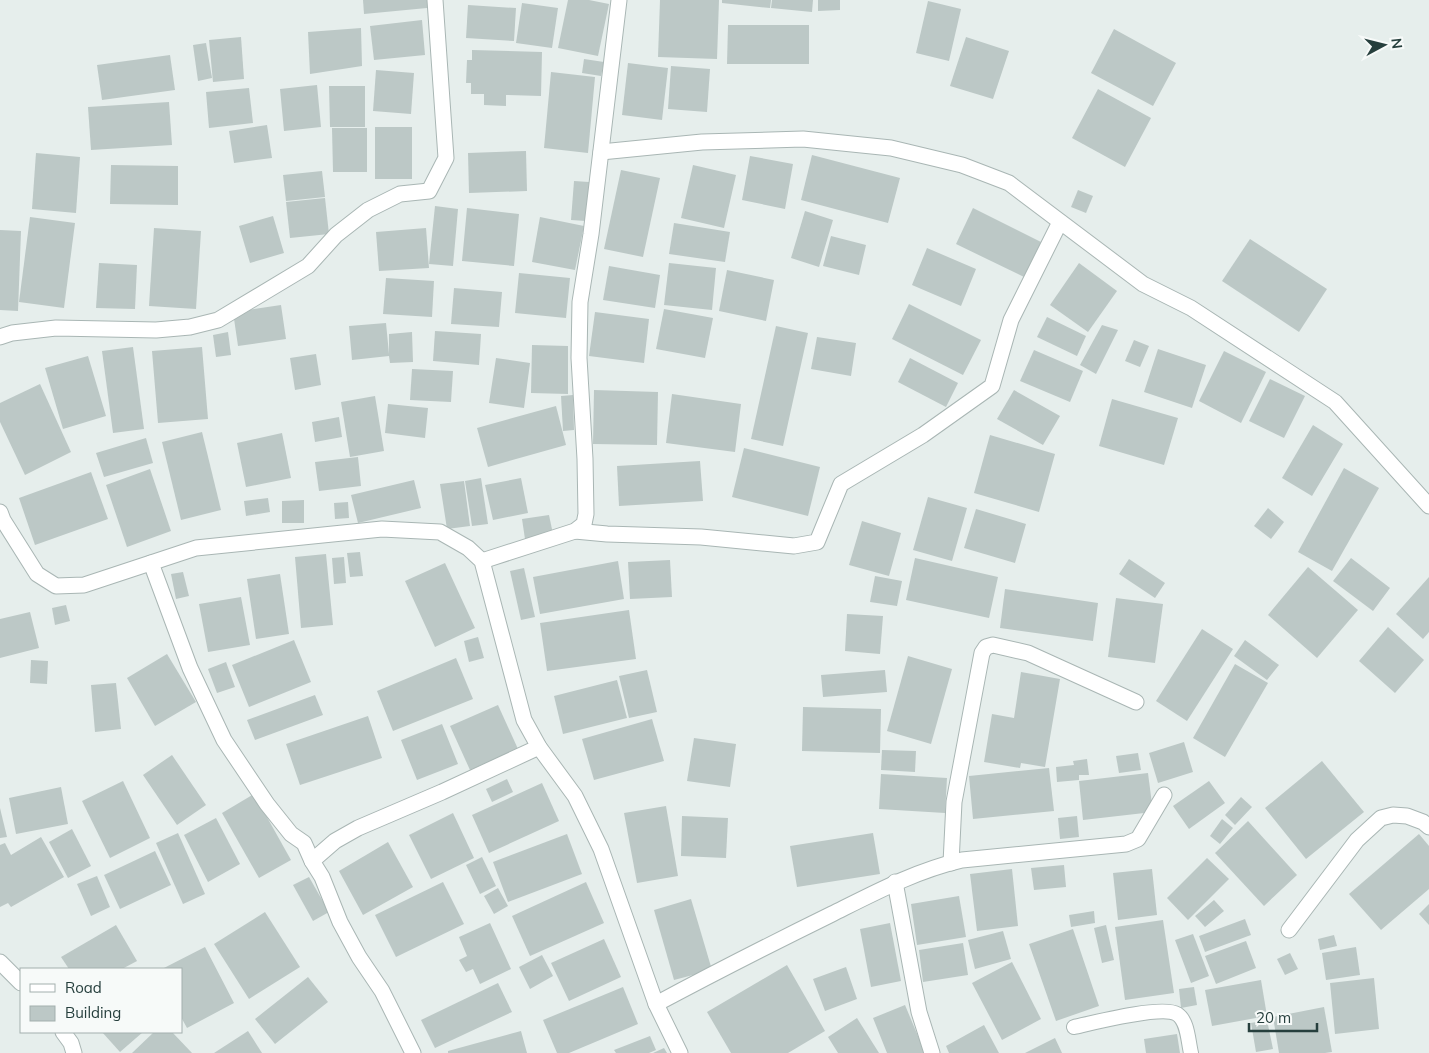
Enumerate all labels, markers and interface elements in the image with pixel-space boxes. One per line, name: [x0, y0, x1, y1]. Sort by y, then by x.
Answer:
north arrow: [1359, 20, 1409, 70]
text: N: [1387, 37, 1406, 50]
legend: [20, 968, 182, 1033]
text: Road: [65, 978, 102, 997]
scale bar: [1249, 1000, 1316, 1032]
text: Building: [65, 1003, 121, 1022]
text: 20 m: [1256, 1008, 1291, 1027]

